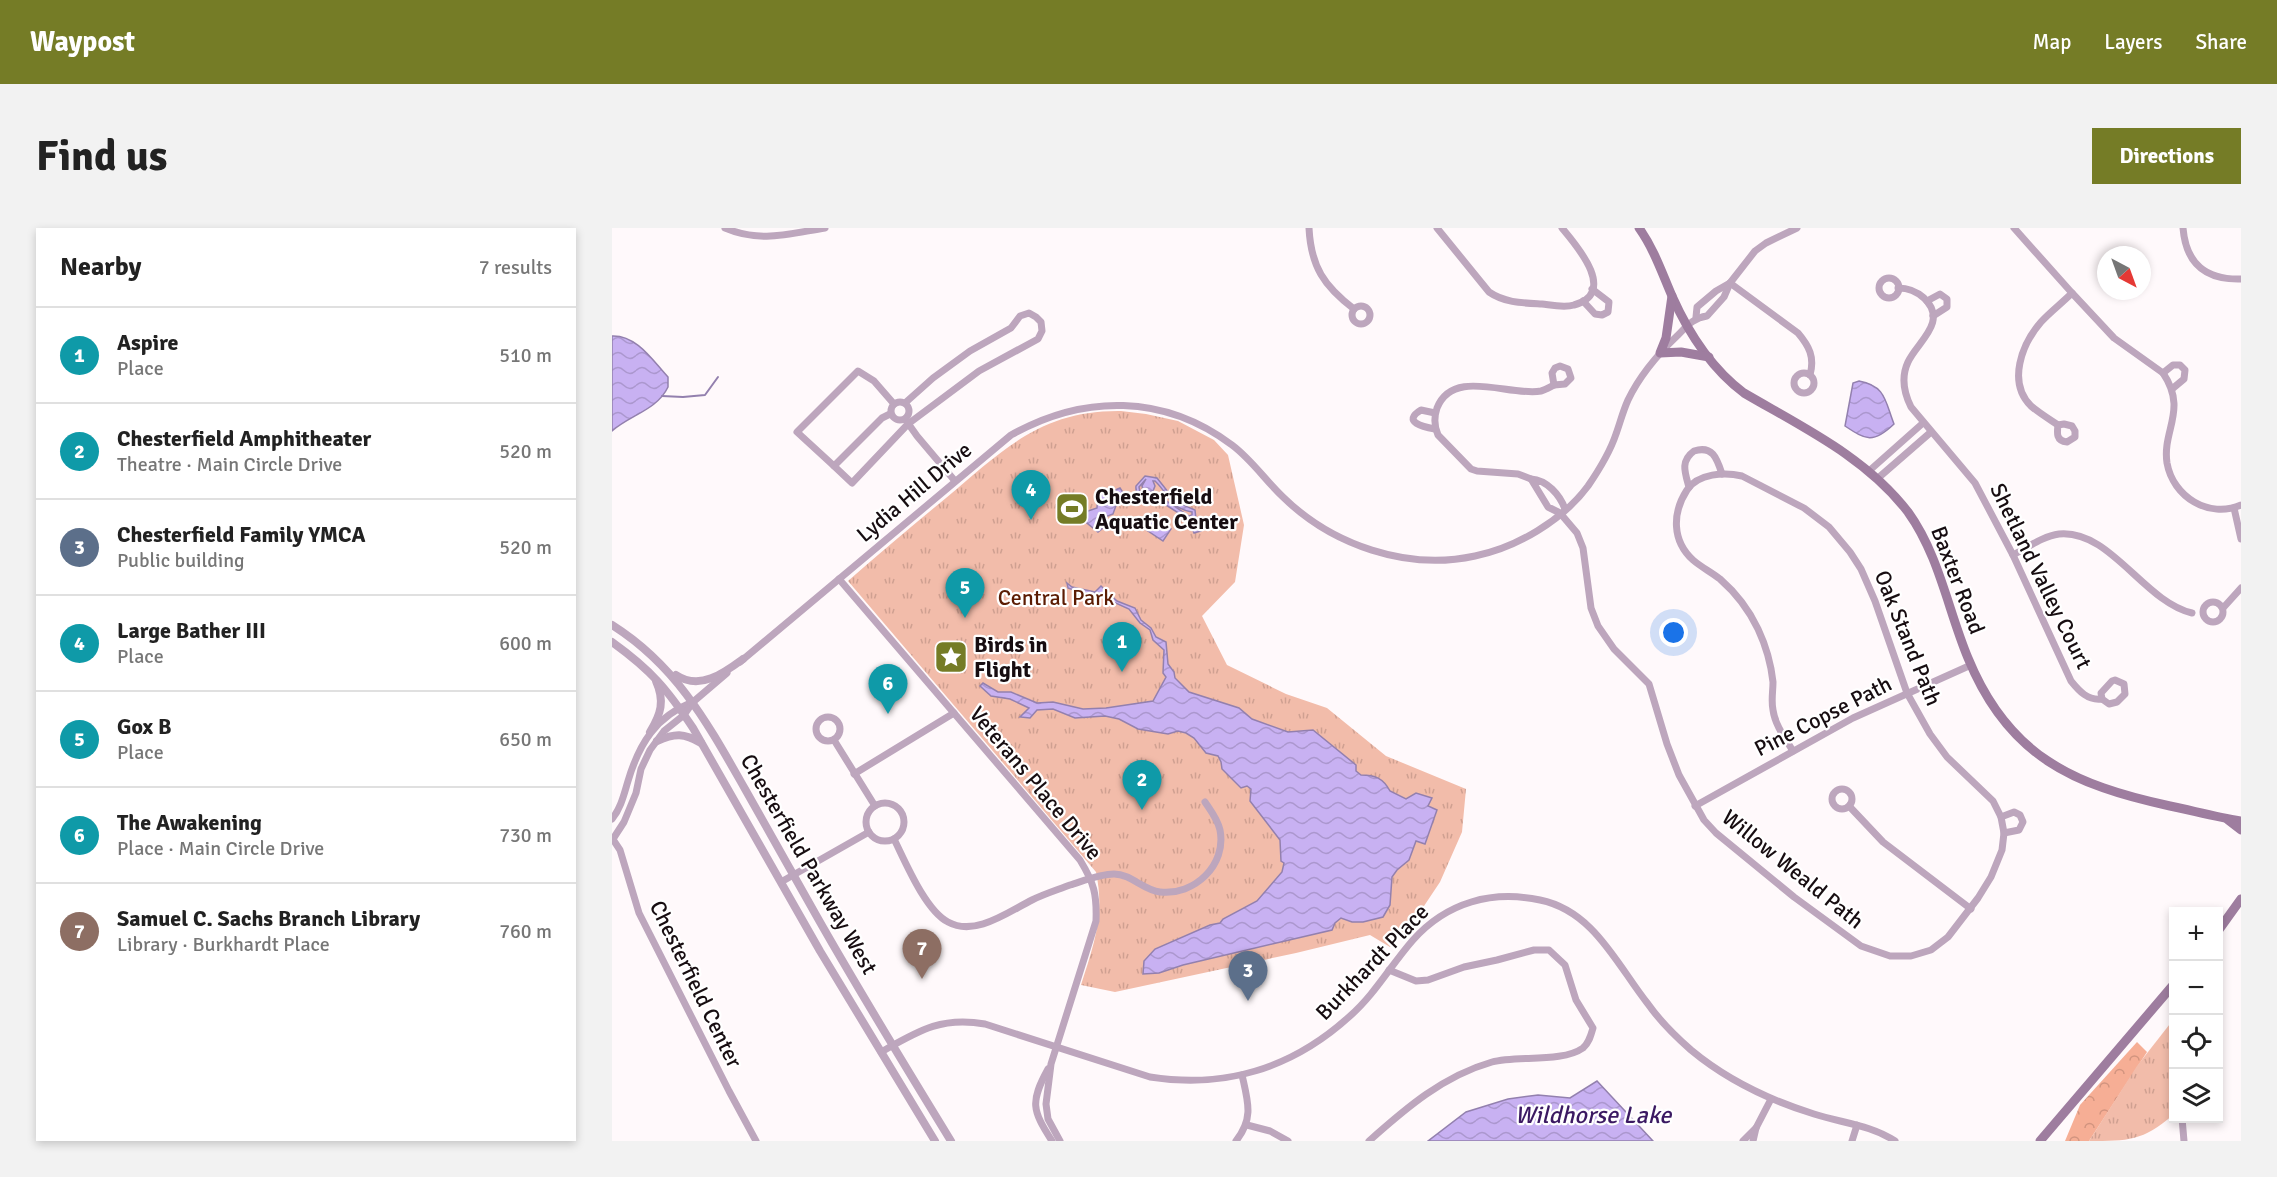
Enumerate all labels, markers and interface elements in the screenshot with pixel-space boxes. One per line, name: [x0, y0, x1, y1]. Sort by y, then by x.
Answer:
text: Waypost: [30, 25, 135, 59]
text: Map: [2033, 29, 2071, 55]
text: Layers: [2104, 29, 2162, 55]
text: Share: [2195, 29, 2247, 55]
button: Directions: [2092, 128, 2241, 184]
text: Find us: [36, 131, 167, 182]
north arrow: [2097, 246, 2151, 300]
text: Nearby: [60, 251, 141, 283]
text: 7 results: [479, 255, 552, 280]
text: Aspire: [117, 329, 179, 356]
text: 1: [74, 343, 85, 368]
text: 510 m: [499, 343, 552, 368]
text: Place: [117, 356, 164, 381]
text: Chesterfield Amphitheater: [117, 425, 371, 452]
street label: Lydia Hill Drive: [851, 436, 977, 548]
text: 2: [74, 439, 85, 464]
text: 520 m: [499, 439, 552, 464]
text: Theatre · Main Circle Drive: [117, 452, 342, 477]
pin: 4: [1012, 470, 1050, 520]
street label: Shetland Valley Court: [1984, 479, 2098, 673]
place label: Chesterfield Aquatic Center: [1095, 483, 1238, 535]
sports icon: Chesterfield Aquatic Center: [1054, 491, 1090, 527]
text: Chesterfield Family YMCA: [117, 521, 365, 548]
street label: Baxter Road: [1925, 522, 1991, 638]
text: 3: [74, 535, 85, 560]
text: 520 m: [499, 535, 552, 560]
text: Public building: [117, 548, 245, 573]
street label: Oak Stand Path: [1869, 566, 1947, 710]
pin: 5: [946, 568, 984, 618]
park label: Central Park: [998, 584, 1114, 611]
text: Large Bather III: [117, 617, 266, 644]
your location: [1659, 618, 1688, 647]
pin: 1: [1102, 622, 1142, 672]
text: 4: [74, 631, 85, 656]
text: 600 m: [499, 631, 552, 656]
place label: Birds in Flight: [974, 631, 1048, 683]
place icon: Birds in Flight: [933, 639, 969, 675]
text: Place: [117, 644, 164, 669]
pin: 6: [868, 664, 908, 714]
street label: Pine Copse Path: [1750, 670, 1896, 762]
street label: Veterans Place Drive: [964, 701, 1108, 865]
text: Gox B: [117, 713, 172, 740]
text: 5: [74, 727, 85, 752]
text: 650 m: [499, 727, 552, 752]
text: Place: [117, 740, 164, 765]
street label: Chesterfield Parkway West: [735, 749, 883, 979]
pin: 2: [1122, 760, 1162, 810]
street label: Willow Weald Path: [1717, 804, 1869, 934]
text: The Awakening: [117, 809, 262, 836]
text: 6: [74, 823, 85, 848]
text: 730 m: [499, 823, 552, 848]
text: Place · Main Circle Drive: [117, 836, 324, 861]
street label: Chesterfield Center: [644, 896, 748, 1072]
street label: Burkhardt Place: [1310, 898, 1434, 1026]
text: Samuel C. Sachs Branch Library: [117, 905, 420, 932]
map controls: [2169, 907, 2223, 1123]
button: +: [2169, 907, 2223, 961]
text: 7: [74, 919, 85, 944]
text: 760 m: [499, 919, 552, 944]
pin: 7: [902, 930, 942, 979]
text: Library · Burkhardt Place: [117, 932, 330, 957]
pin: 3: [1228, 952, 1268, 1001]
button: −: [2169, 961, 2223, 1015]
button: locate: [2169, 1015, 2223, 1069]
button: layers: [2169, 1069, 2223, 1123]
water label: Wildhorse Lake: [1515, 1100, 1672, 1130]

